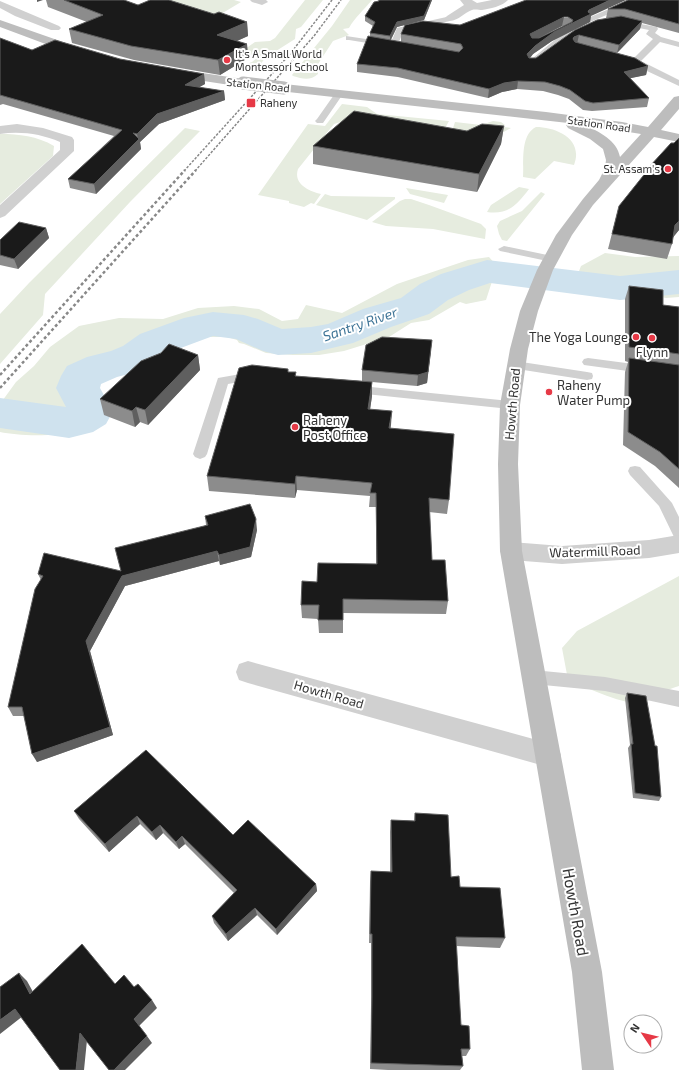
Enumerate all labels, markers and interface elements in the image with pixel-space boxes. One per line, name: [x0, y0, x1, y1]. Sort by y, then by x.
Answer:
place label: It's A Small World Montessori School: [235, 47, 329, 73]
marker: It's A Small World Montessori School: [222, 55, 232, 65]
street label: Station Road: [226, 75, 290, 94]
place label: Raheny: [260, 96, 298, 109]
marker: Raheny: [245, 97, 257, 109]
street label: Station Road: [567, 113, 632, 134]
place label: St. Assam's: [604, 162, 660, 175]
marker: St. Assam's: [663, 164, 673, 174]
water label: Santry River: [320, 303, 400, 344]
place label: The Yoga Lounge: [529, 329, 628, 345]
marker: The Yoga Lounge: [631, 332, 641, 342]
marker: Flynn: [647, 333, 657, 343]
place label: Flynn: [636, 344, 668, 360]
street label: Howth Road: [501, 367, 523, 441]
place label: Raheny Water Pump: [557, 377, 630, 408]
marker: Raheny Water Pump: [544, 387, 554, 397]
place label: Raheny Post Office: [303, 412, 366, 443]
marker: Raheny Post Office: [290, 422, 300, 432]
street label: Watermill Road: [549, 541, 641, 561]
street label: Howth Road: [292, 676, 366, 712]
street label: Howth Road: [559, 867, 594, 957]
north arrow: [623, 1014, 663, 1054]
text: N: [627, 1021, 642, 1035]

